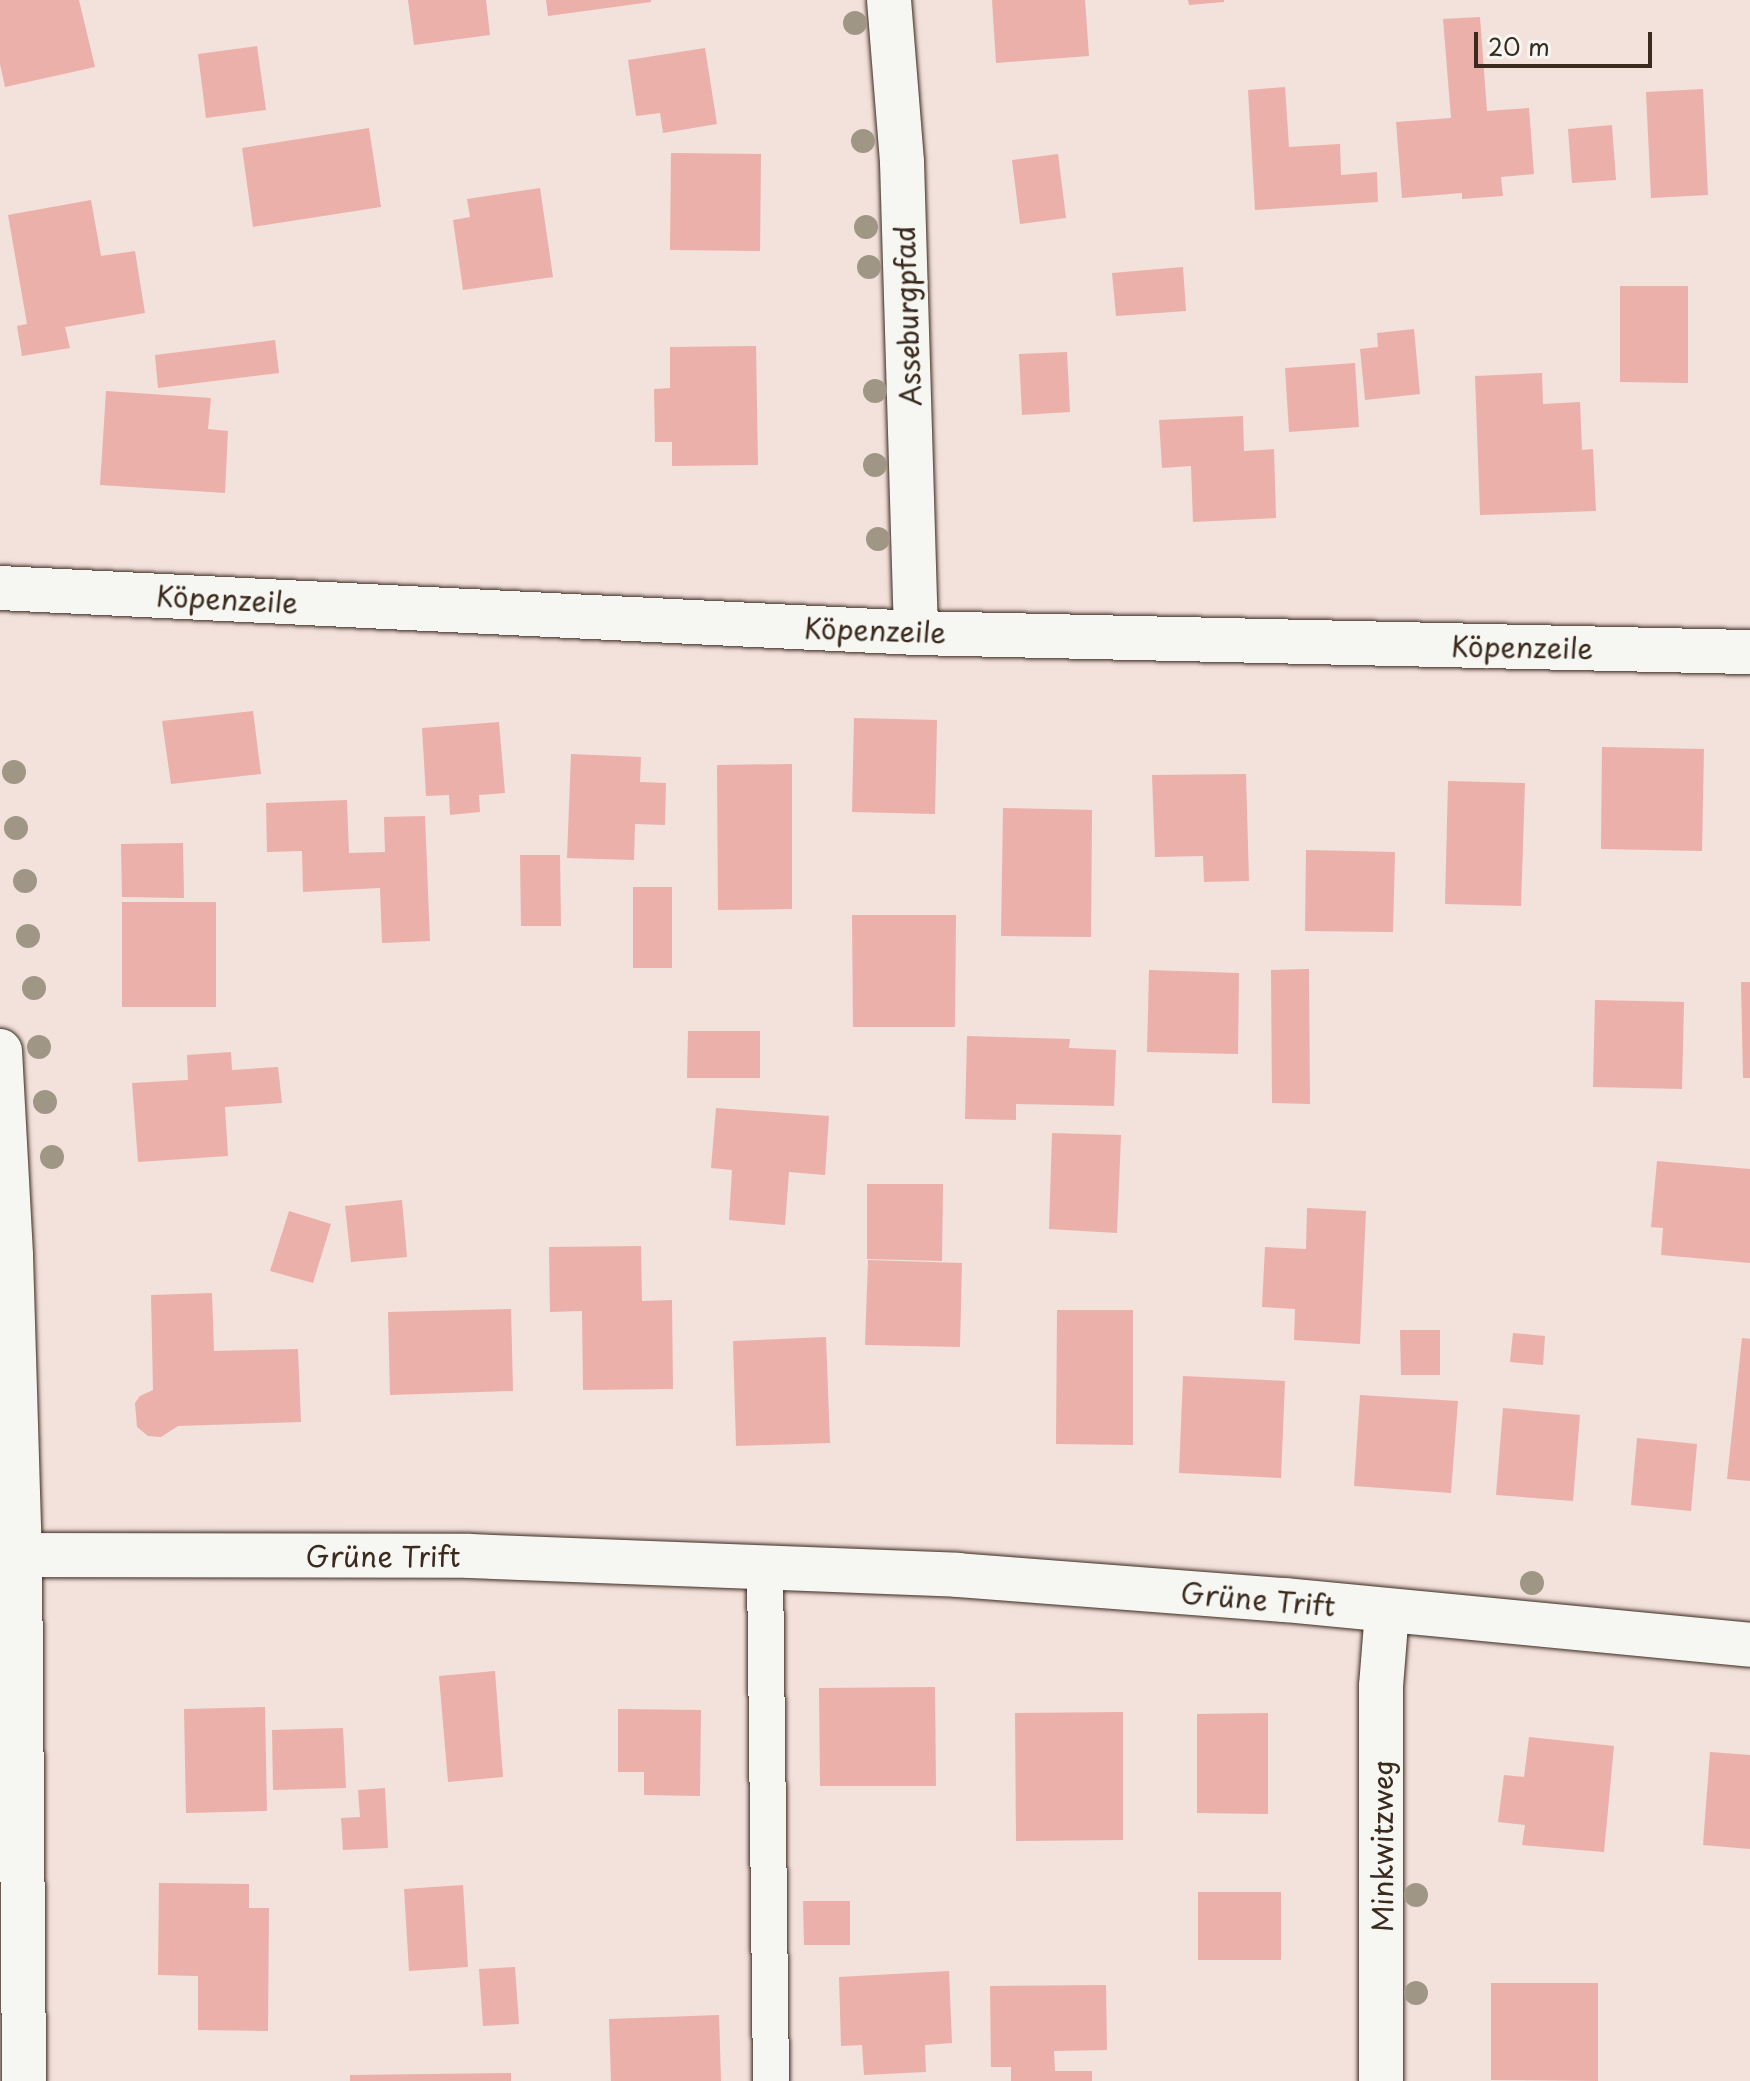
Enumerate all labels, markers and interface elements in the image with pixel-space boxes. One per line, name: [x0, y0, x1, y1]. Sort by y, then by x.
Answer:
scale bar: [1478, 16, 1656, 66]
text: 20 m: [1488, 28, 1550, 64]
street label: Asseburgpfad: [887, 225, 927, 407]
street label: Köpenzeile: [155, 578, 299, 620]
street label: Köpenzeile: [803, 611, 947, 649]
street label: Köpenzeile: [1450, 629, 1594, 665]
street label: Grüne Trift: [306, 1539, 460, 1573]
street label: Grüne Trift: [1180, 1576, 1336, 1622]
street label: Minkwitzweg: [1365, 1760, 1399, 1932]

